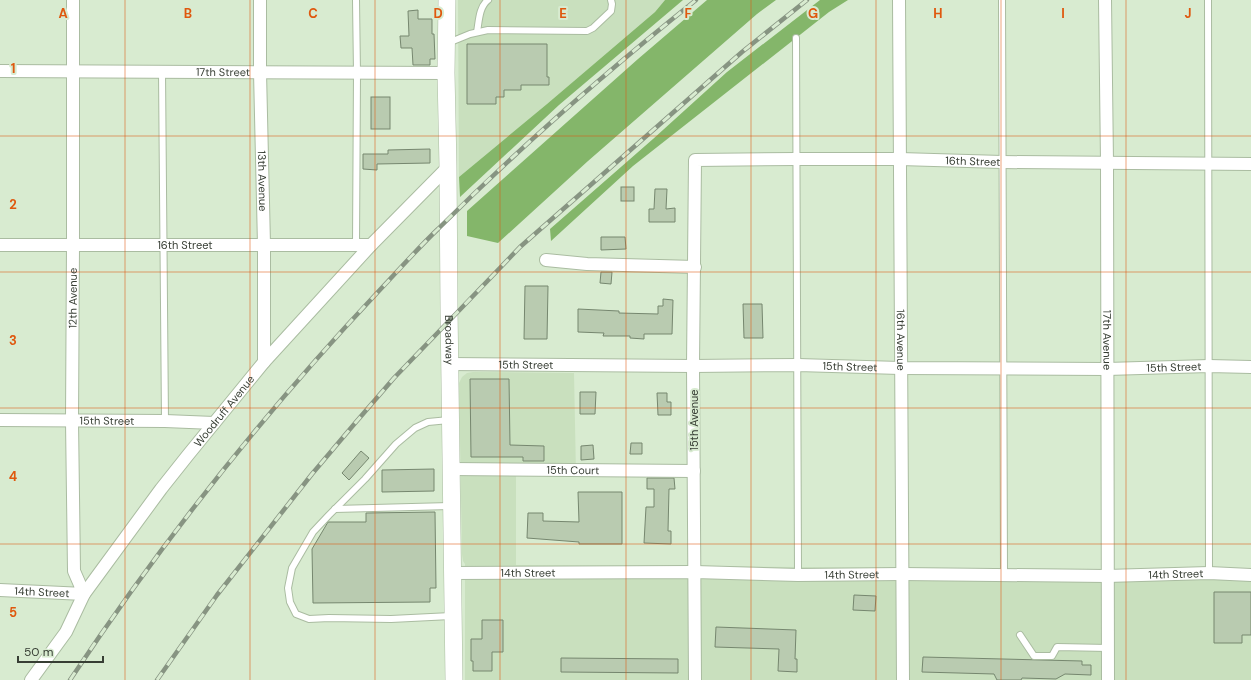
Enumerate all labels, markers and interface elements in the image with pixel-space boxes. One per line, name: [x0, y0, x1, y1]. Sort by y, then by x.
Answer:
text: A: [58, 5, 68, 22]
text: B: [184, 5, 192, 22]
text: C: [308, 5, 318, 22]
text: D: [433, 5, 443, 22]
text: E: [559, 5, 567, 22]
text: F: [684, 5, 692, 22]
text: G: [808, 5, 818, 22]
text: H: [933, 5, 943, 22]
text: I: [1061, 5, 1065, 22]
text: J: [1184, 5, 1192, 22]
text: 1: [11, 60, 15, 77]
street label: 17th Street: [196, 65, 250, 79]
street label: 13th Avenue: [255, 150, 270, 212]
street label: 16th Street: [945, 153, 1001, 169]
text: 2: [9, 196, 17, 213]
street label: 16th Street: [157, 238, 213, 252]
street label: 12th Avenue: [66, 268, 80, 329]
street label: 16th Avenue: [894, 309, 908, 371]
street label: 17th Avenue: [1100, 310, 1114, 370]
street label: Broadway: [442, 315, 457, 365]
text: 3: [9, 332, 17, 349]
street label: 15th Street: [498, 357, 554, 372]
street label: 15th Street: [822, 359, 878, 374]
street label: 15th Street: [1146, 359, 1202, 375]
street label: Woodruff Avenue: [191, 372, 257, 450]
street label: 15th Avenue: [687, 389, 701, 451]
street label: 15th Street: [79, 413, 135, 428]
street label: 15th Court: [547, 463, 599, 477]
text: 4: [9, 468, 17, 485]
street label: 14th Street: [501, 566, 555, 580]
street label: 14th Street: [1148, 566, 1204, 582]
street label: 14th Street: [824, 567, 879, 582]
street label: 14th Street: [14, 584, 70, 600]
text: 5: [9, 604, 17, 621]
scale bar: [18, 638, 103, 664]
text: 50 m: [24, 644, 53, 660]

